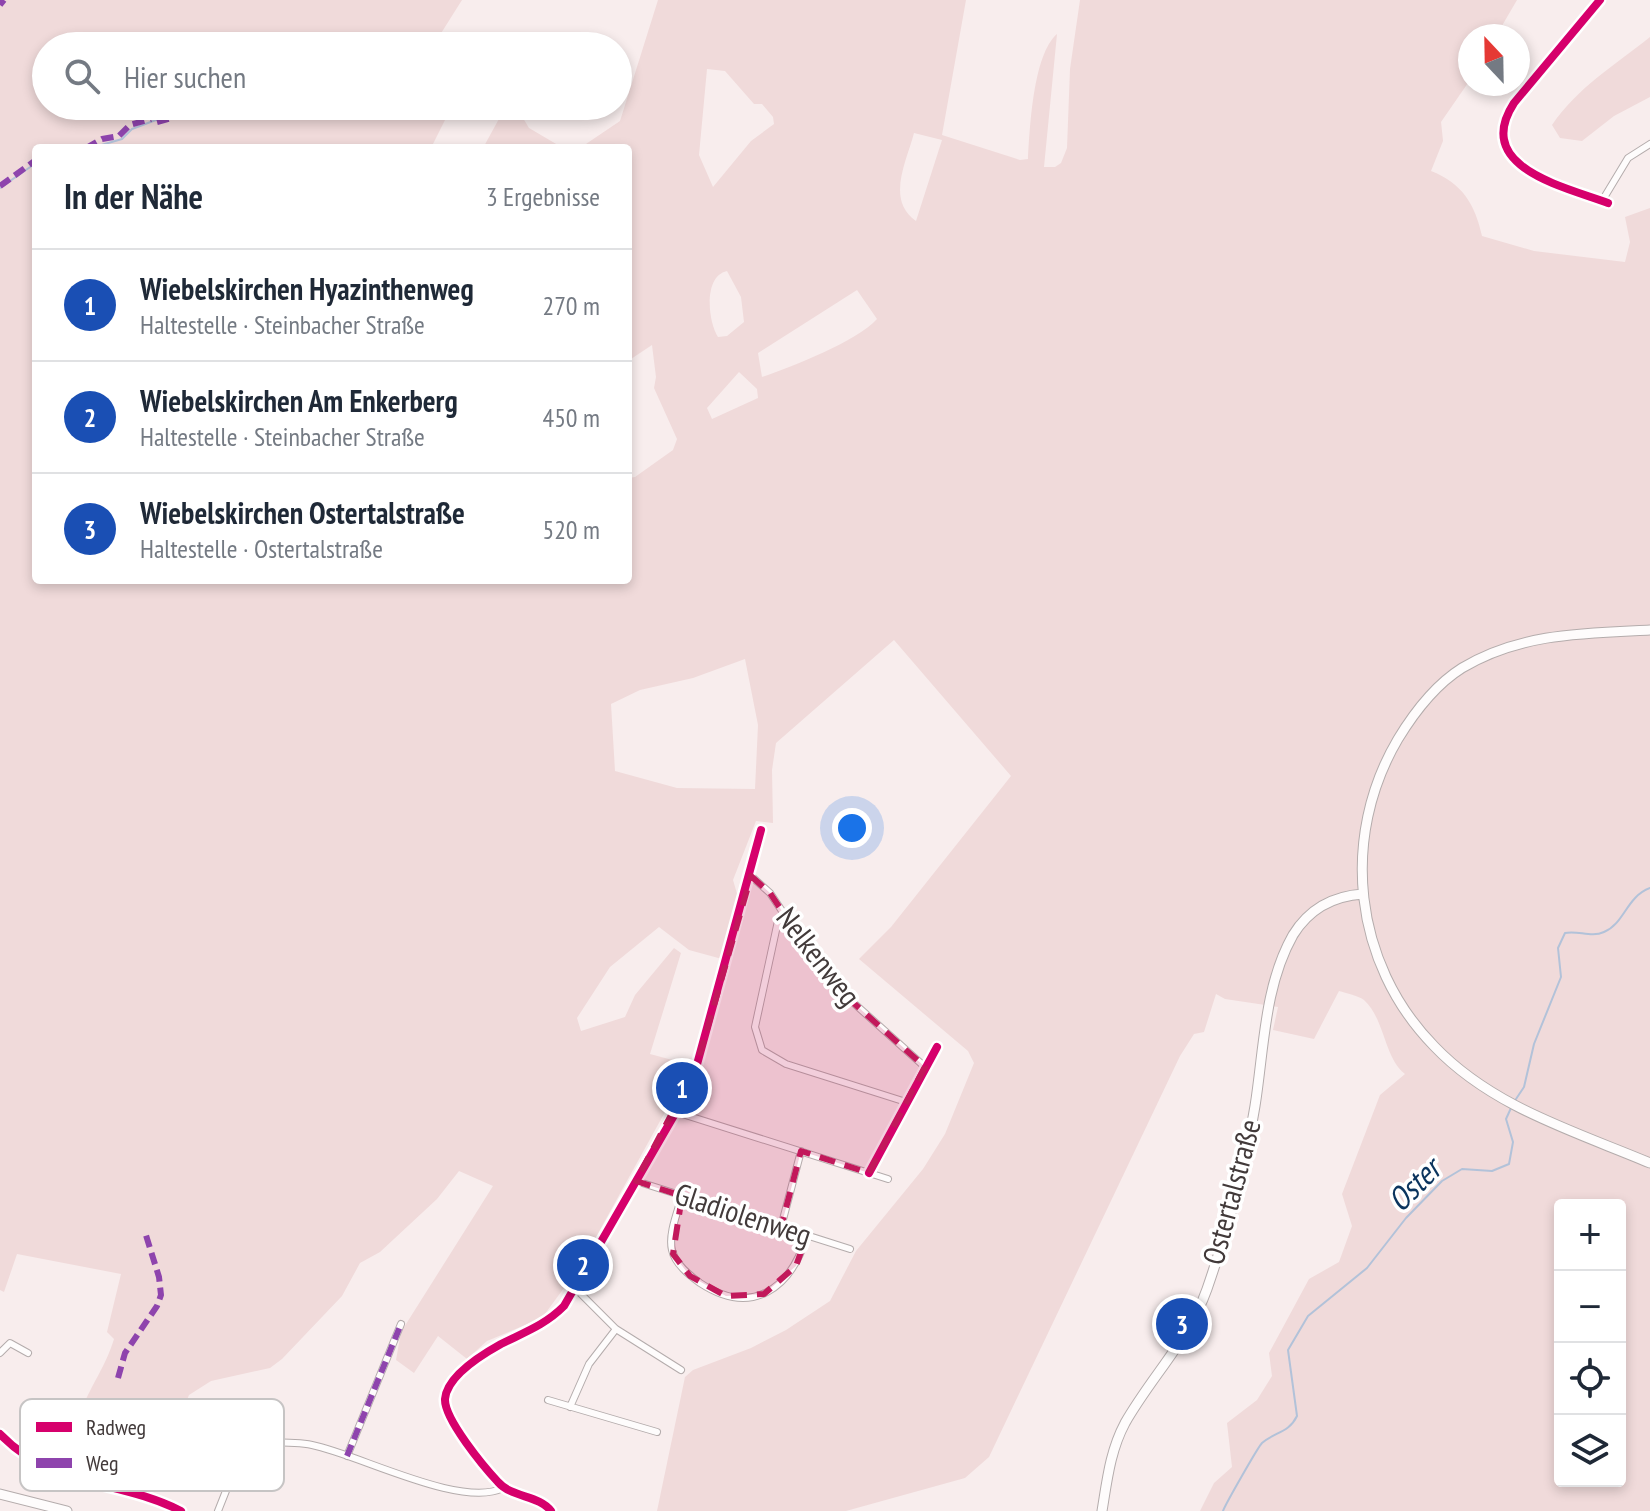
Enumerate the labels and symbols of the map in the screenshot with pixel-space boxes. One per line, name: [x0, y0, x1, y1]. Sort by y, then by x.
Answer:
north arrow: [1458, 24, 1530, 96]
your location: [832, 808, 872, 848]
street label: Nelkenweg: [768, 899, 870, 1013]
pin: 1: [656, 1058, 708, 1118]
street label: Ostertalstraße: [1192, 1115, 1269, 1269]
water label: Oster: [1378, 1146, 1452, 1220]
street label: Gladiolenweg: [670, 1173, 817, 1254]
pin: 2: [557, 1235, 609, 1295]
pin: 3: [1156, 1294, 1208, 1354]
legend: [20, 1399, 284, 1491]
text: Radweg: [86, 1413, 146, 1441]
text: Weg: [86, 1449, 118, 1477]

